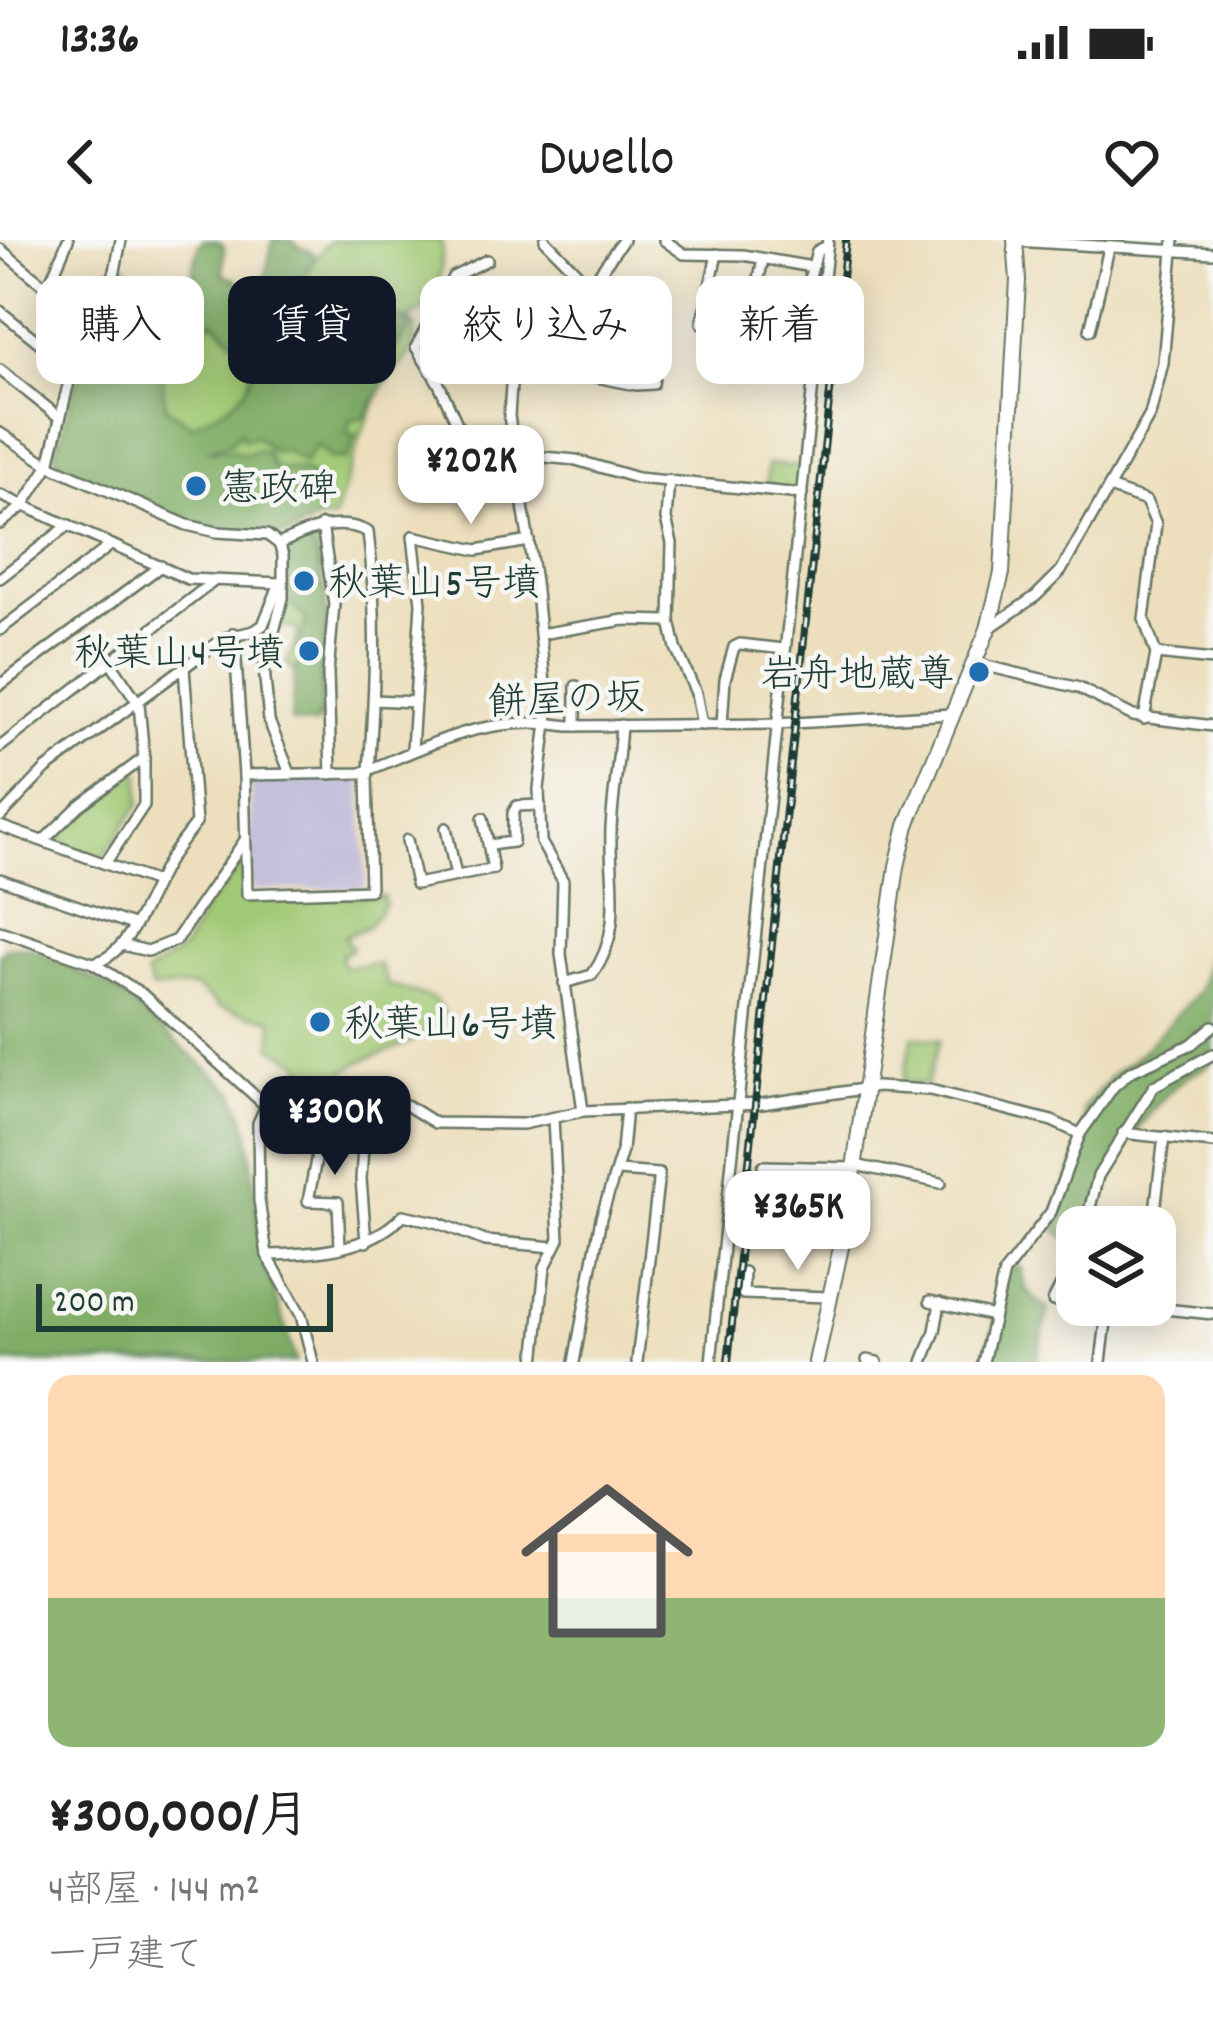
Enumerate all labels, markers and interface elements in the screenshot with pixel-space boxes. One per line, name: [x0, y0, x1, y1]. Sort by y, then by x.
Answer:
text: 13:36: [60, 10, 139, 74]
text: Dwello: [538, 124, 675, 201]
icon: back: [48, 129, 114, 195]
icon: heart: [1099, 129, 1165, 195]
chip: 購入: [36, 276, 204, 384]
chip: 賃貸: [228, 276, 396, 384]
chip: 絞り込み: [420, 276, 672, 384]
chip: 新着: [696, 276, 864, 384]
pin: ¥202K: [387, 425, 555, 527]
text: ¥202K: [425, 436, 517, 491]
place label: 憲政碑: [220, 465, 337, 520]
marker: 憲政碑: [183, 473, 209, 499]
place label: 秋葉山5号墳: [328, 560, 541, 615]
marker: 秋葉山5号墳: [291, 568, 317, 594]
place label: 秋葉山4号墳: [74, 630, 285, 685]
marker: 秋葉山4号墳: [296, 638, 322, 664]
place label: 岩舟地蔵尊: [760, 651, 955, 706]
marker: 岩舟地蔵尊: [966, 659, 992, 685]
street label: 餅屋の坂: [487, 673, 645, 734]
place label: 秋葉山6号墳: [344, 1001, 558, 1056]
marker: 秋葉山6号墳: [307, 1009, 333, 1035]
pin: ¥300K: [251, 1076, 419, 1178]
text: ¥300K: [287, 1087, 383, 1142]
pin: ¥365K: [714, 1171, 882, 1273]
text: ¥365K: [752, 1182, 844, 1237]
map controls: [1056, 1206, 1176, 1326]
button: layers: [1056, 1206, 1176, 1326]
scale bar: [36, 1278, 333, 1331]
text: 200 m: [54, 1281, 135, 1328]
icon: home: [499, 1453, 715, 1669]
text: ¥300,000/月: [48, 1784, 310, 1856]
text: 4部屋 · 144 m²: [48, 1866, 260, 1921]
text: 一戸建て: [48, 1931, 204, 1986]

